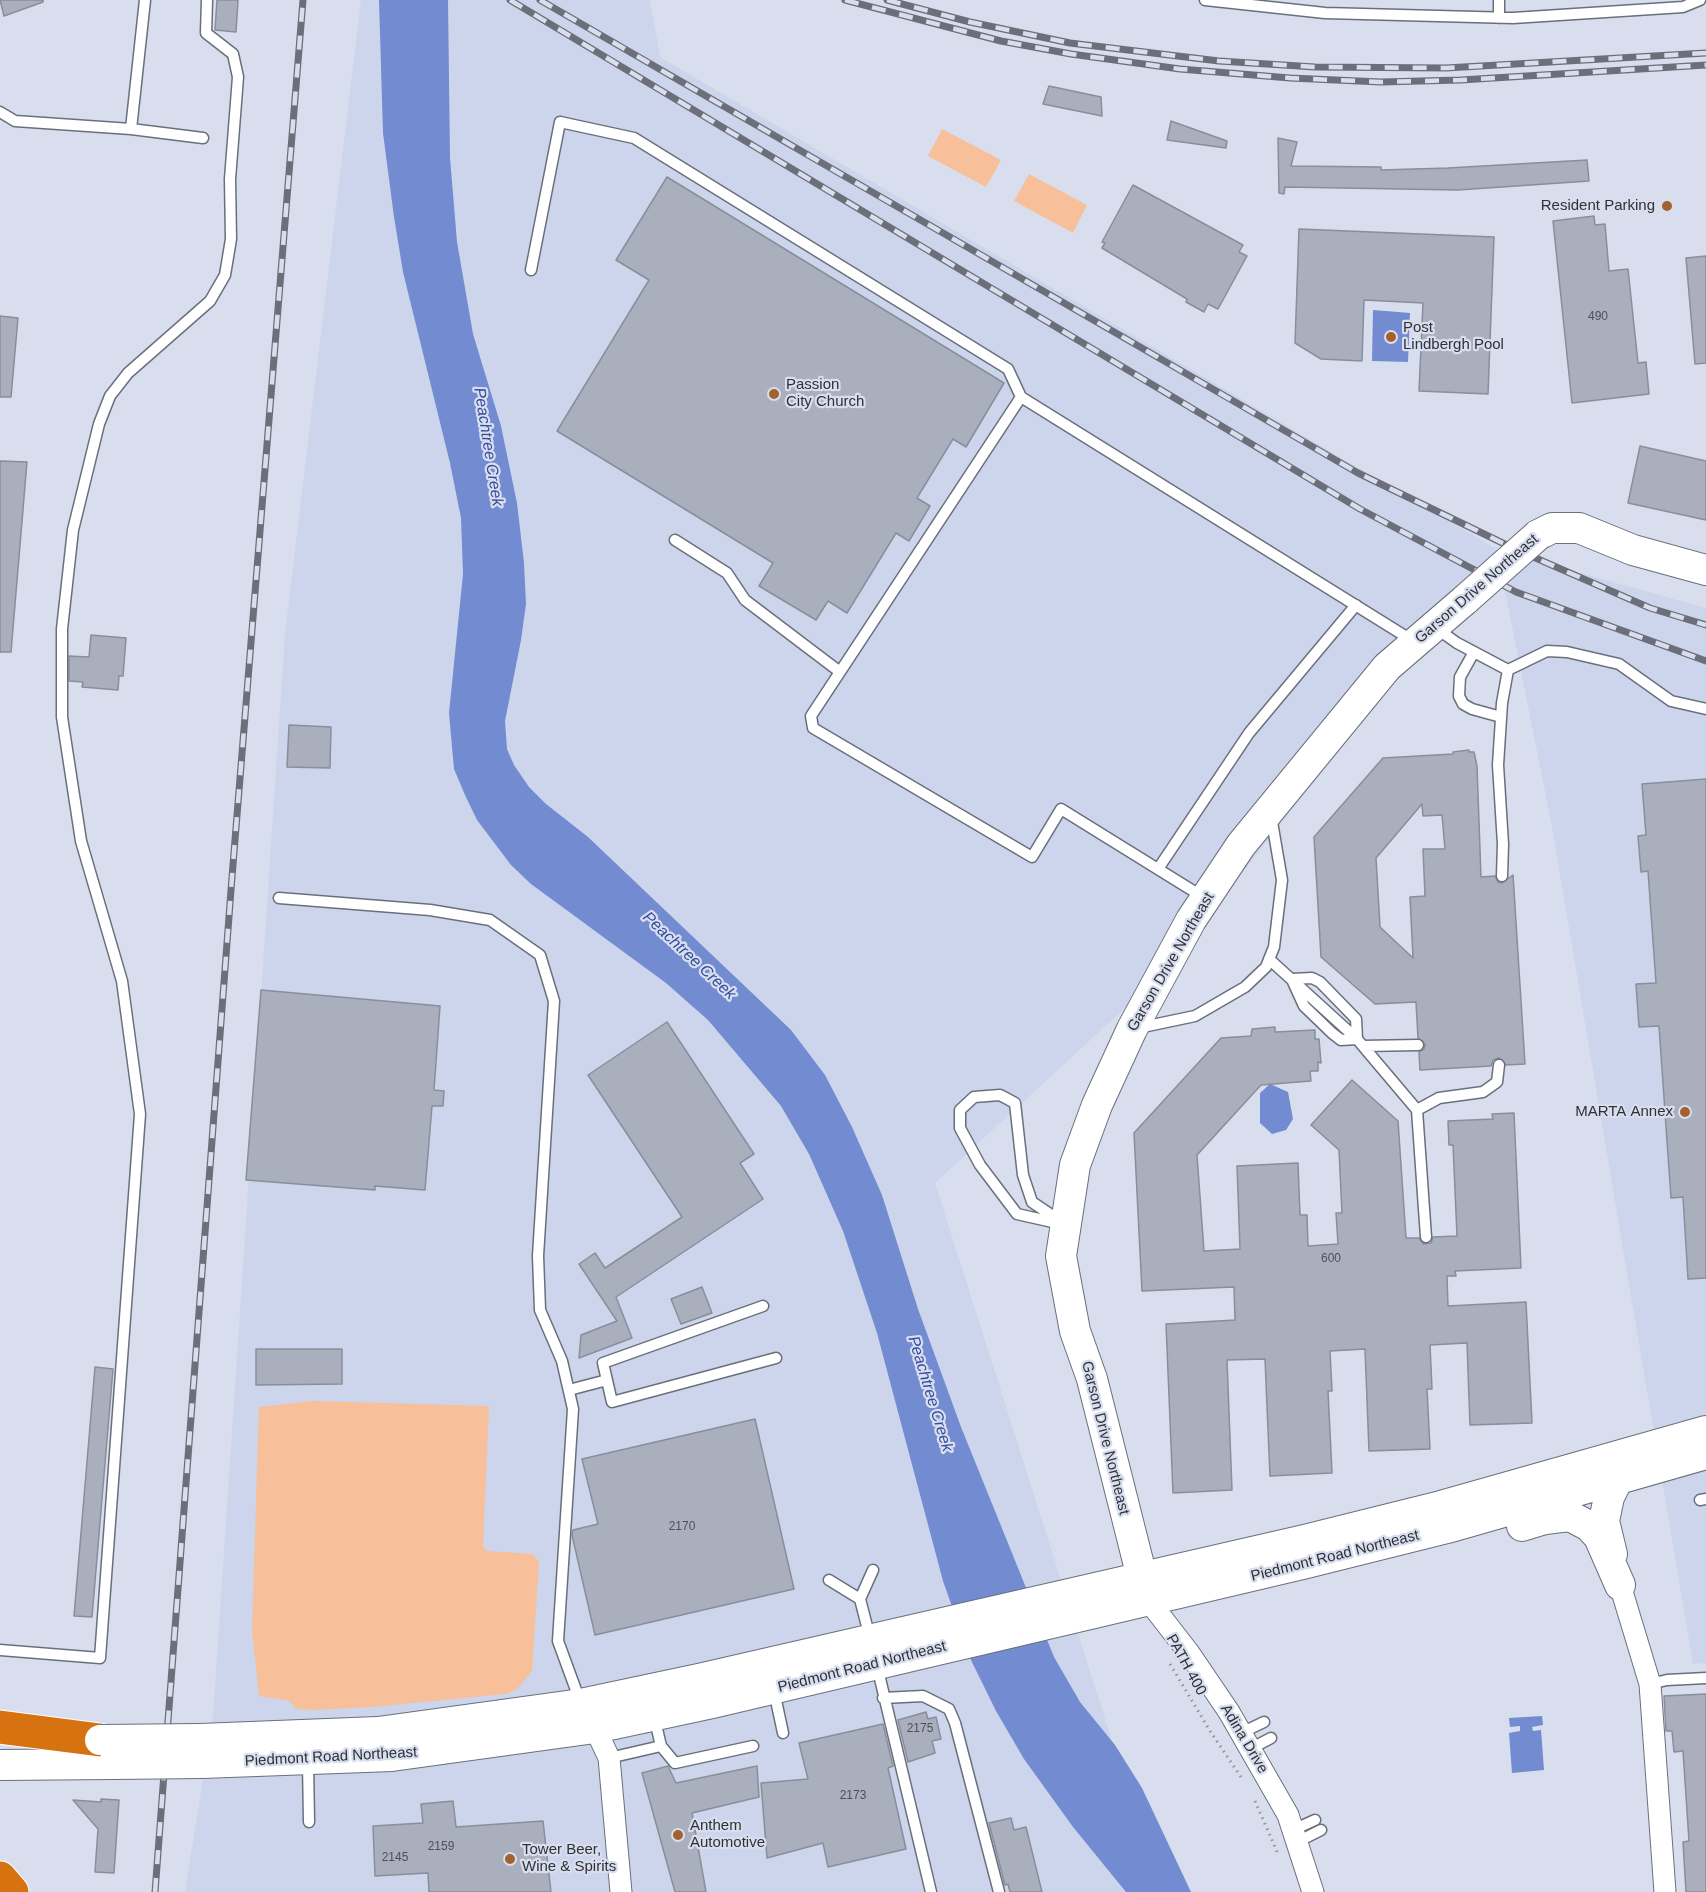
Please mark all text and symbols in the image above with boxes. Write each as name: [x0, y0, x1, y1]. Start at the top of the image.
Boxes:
place label: Resident Parking: [1541, 197, 1655, 215]
marker: Resident Parking: [1660, 199, 1674, 213]
house number: 490: [1588, 310, 1608, 324]
place label: Post Lindbergh Pool: [1403, 319, 1504, 354]
marker: Post Lindbergh Pool: [1384, 330, 1398, 344]
place label: Passion City Church: [786, 376, 864, 411]
water label: Peachtree Creek: [469, 386, 507, 508]
marker: Passion City Church: [767, 387, 781, 401]
street label: Garson Drive Northeast: [1412, 531, 1542, 647]
street label: Garson Drive Northeast: [1124, 889, 1218, 1035]
water label: Peachtree Creek: [639, 908, 739, 1004]
place label: MARTA Annex: [1575, 1103, 1673, 1121]
marker: MARTA Annex: [1678, 1105, 1692, 1119]
house number: 600: [1321, 1252, 1341, 1266]
water label: Peachtree Creek: [903, 1334, 957, 1454]
street label: Garson Drive Northeast: [1077, 1359, 1133, 1517]
house number: 2170: [669, 1520, 695, 1534]
street label: Piedmont Road Northeast: [1249, 1526, 1421, 1586]
street label: PATH 400: [1162, 1631, 1210, 1699]
street label: Piedmont Road Northeast: [776, 1637, 948, 1697]
street label: Adina Drive: [1216, 1701, 1272, 1777]
house number: 2175: [907, 1722, 933, 1736]
street label: Piedmont Road Northeast: [244, 1743, 418, 1771]
house number: 2173: [840, 1789, 866, 1803]
place label: Anthem Automotive: [690, 1817, 765, 1852]
marker: Anthem Automotive: [671, 1828, 685, 1842]
house number: 2159: [428, 1840, 454, 1854]
place label: Tower Beer, Wine & Spirits: [522, 1841, 616, 1876]
house number: 2145: [382, 1851, 408, 1865]
marker: Tower Beer, Wine & Spirits: [503, 1852, 517, 1866]

